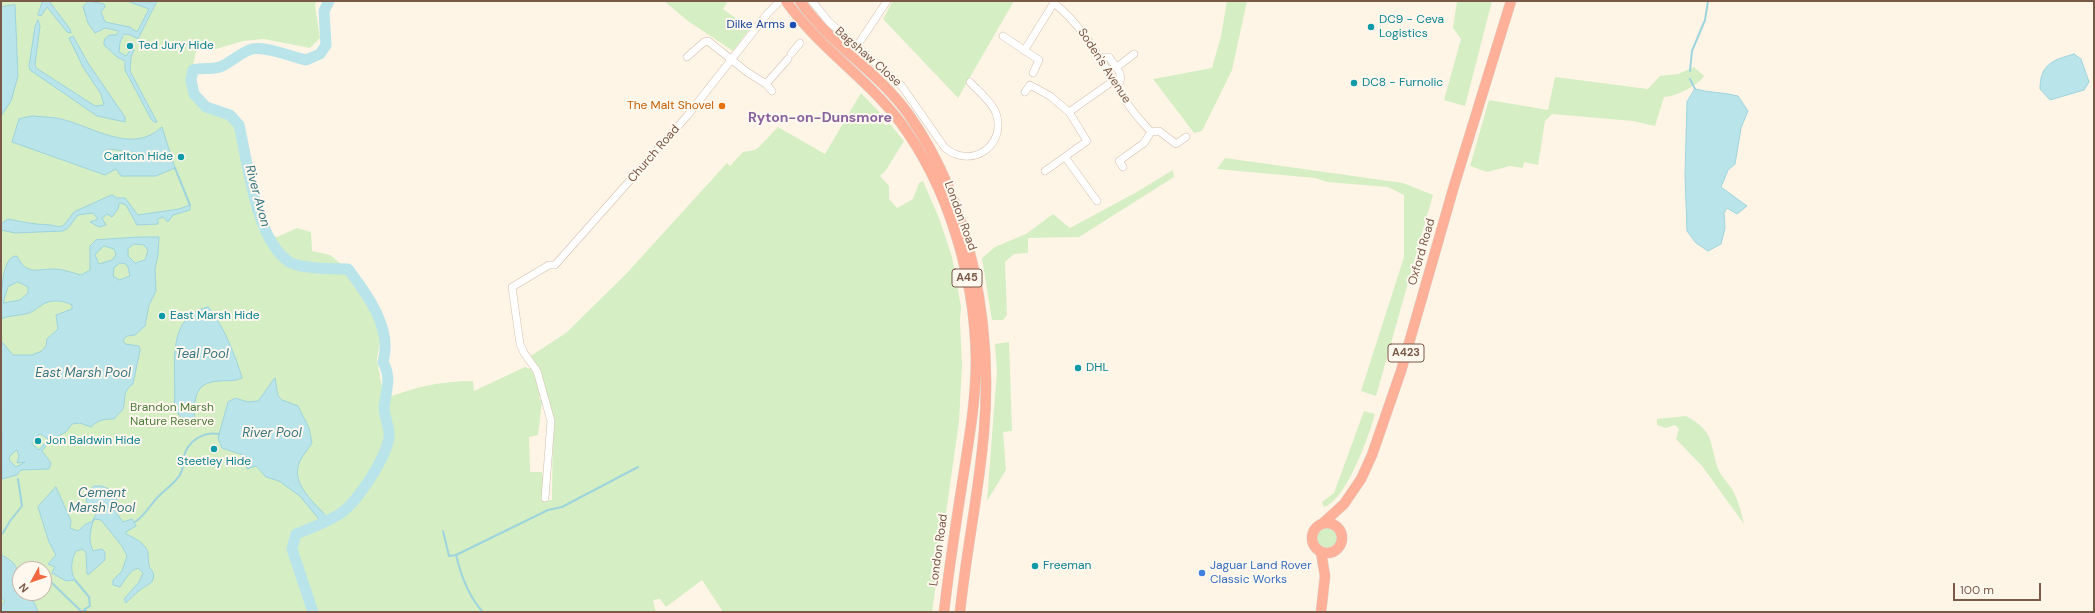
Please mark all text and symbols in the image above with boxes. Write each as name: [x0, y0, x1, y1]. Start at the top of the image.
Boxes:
place label: DC9 - Ceva Logistics: [1379, 13, 1444, 41]
place label: Dilke Arms: [726, 18, 785, 32]
marker: Dilke Arms: [788, 20, 798, 30]
marker: DC9 - Ceva Logistics: [1366, 22, 1376, 32]
street label: Bagshaw Close: [832, 24, 904, 90]
street label: Soden's Avenue: [1074, 26, 1134, 106]
place label: Ted Jury Hide: [138, 39, 214, 53]
marker: Ted Jury Hide: [125, 41, 135, 51]
place label: DC8 - Furnolic: [1362, 76, 1443, 90]
marker: DC8 - Furnolic: [1349, 78, 1359, 88]
place label: The Malt Shovel: [627, 99, 714, 113]
marker: The Malt Shovel: [717, 101, 727, 111]
district label: Ryton-on-Dunsmore: [748, 110, 892, 126]
street label: Church Road: [625, 122, 683, 186]
place label: Carlton Hide: [104, 150, 173, 164]
marker: Carlton Hide: [176, 152, 186, 162]
water label: River Avon: [241, 163, 273, 229]
street label: London Road: [941, 179, 979, 253]
street label: Oxford Road: [1406, 217, 1438, 287]
road number: A45: [952, 269, 982, 287]
place label: East Marsh Hide: [170, 309, 260, 323]
marker: East Marsh Hide: [157, 311, 167, 321]
road number: A423: [1388, 344, 1424, 362]
water label: Teal Pool: [175, 347, 229, 363]
place label: DHL: [1086, 361, 1109, 375]
marker: DHL: [1073, 363, 1083, 373]
water label: East Marsh Pool: [35, 366, 131, 382]
park label: Brandon Marsh Nature Reserve: [130, 401, 214, 429]
water label: River Pool: [242, 426, 302, 442]
place label: Jon Baldwin Hide: [46, 434, 141, 448]
marker: Jon Baldwin Hide: [33, 436, 43, 446]
marker: Steetley Hide: [209, 444, 219, 454]
place label: Steetley Hide: [177, 455, 251, 469]
water label: Cement Marsh Pool: [69, 486, 135, 517]
street label: London Road: [927, 513, 951, 587]
place label: Freeman: [1043, 559, 1091, 573]
place label: Jaguar Land Rover Classic Works: [1210, 559, 1312, 587]
north arrow: [12, 561, 52, 601]
marker: Freeman: [1030, 561, 1040, 571]
marker: Jaguar Land Rover Classic Works: [1197, 568, 1207, 578]
scale bar: [1955, 575, 2043, 601]
text: N: [16, 580, 32, 596]
text: 100 m: [1960, 582, 1994, 598]

